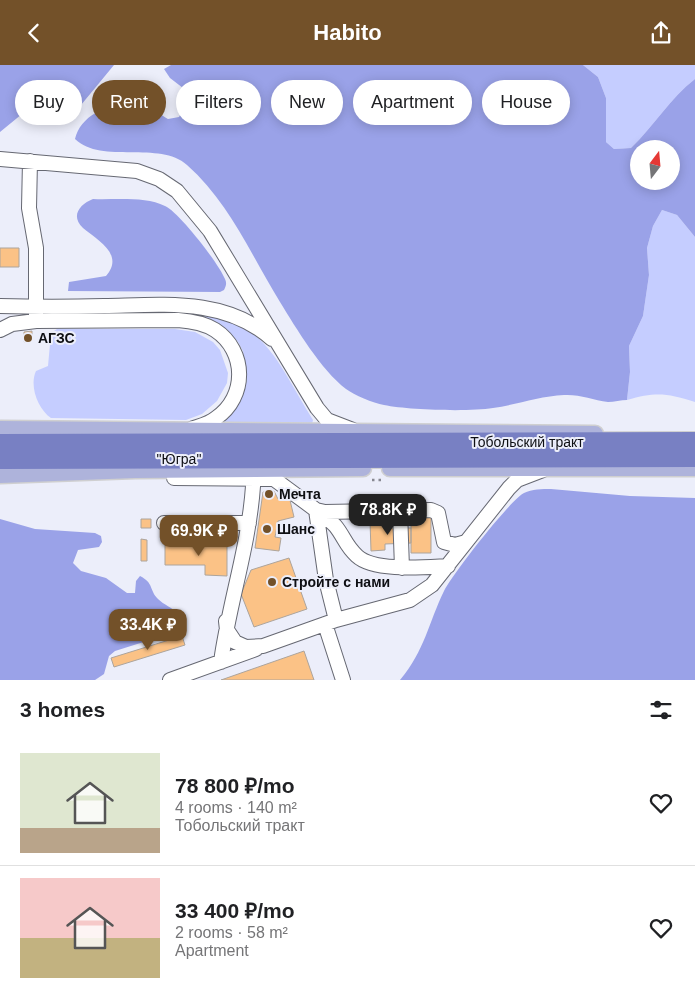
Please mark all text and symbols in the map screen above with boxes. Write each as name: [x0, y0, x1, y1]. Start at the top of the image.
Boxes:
icon: back: [20, 19, 48, 47]
icon: share: [647, 19, 675, 47]
text: Habito: [313, 20, 382, 45]
chip: Buy: [15, 80, 82, 125]
chip: Rent: [92, 80, 166, 125]
chip: Filters: [176, 80, 261, 125]
chip: New: [271, 80, 343, 125]
chip: Apartment: [353, 80, 472, 125]
chip: House: [482, 80, 570, 125]
north arrow: [630, 140, 680, 190]
map controls: [630, 140, 680, 190]
place label: АГЗС: [38, 330, 75, 346]
marker: АГЗС: [22, 332, 34, 344]
street label: Тобольский тракт: [470, 434, 584, 450]
street label: "Югра": [157, 451, 201, 467]
place label: Мечта: [279, 486, 321, 502]
marker: Мечта: [263, 488, 275, 500]
pin: 78.8K ₽: [342, 493, 434, 536]
text: 78.8K ₽: [360, 501, 416, 518]
pin: 69.9K ₽: [153, 515, 245, 557]
place label: Шанс: [277, 521, 315, 537]
text: 69.9K ₽: [171, 522, 227, 539]
marker: Шанс: [261, 523, 273, 535]
place label: Стройте с нами: [282, 574, 390, 590]
marker: Стройте с нами: [266, 576, 278, 588]
pin: 33.4K ₽: [102, 609, 194, 651]
text: 33.4K ₽: [120, 616, 176, 633]
icon: filters: [647, 696, 675, 724]
text: 3 homes: [20, 698, 105, 721]
icon: home: [60, 773, 120, 833]
text: 78 800 ₽/mo: [175, 774, 295, 797]
icon: heart: [647, 789, 675, 817]
text: 4 rooms · 140 m²: [175, 799, 297, 816]
text: Тобольский тракт: [175, 817, 305, 834]
icon: home: [60, 898, 120, 958]
text: 33 400 ₽/mo: [175, 899, 295, 922]
icon: heart: [647, 914, 675, 942]
text: 2 rooms · 58 m²: [175, 924, 288, 941]
text: Apartment: [175, 942, 249, 959]

